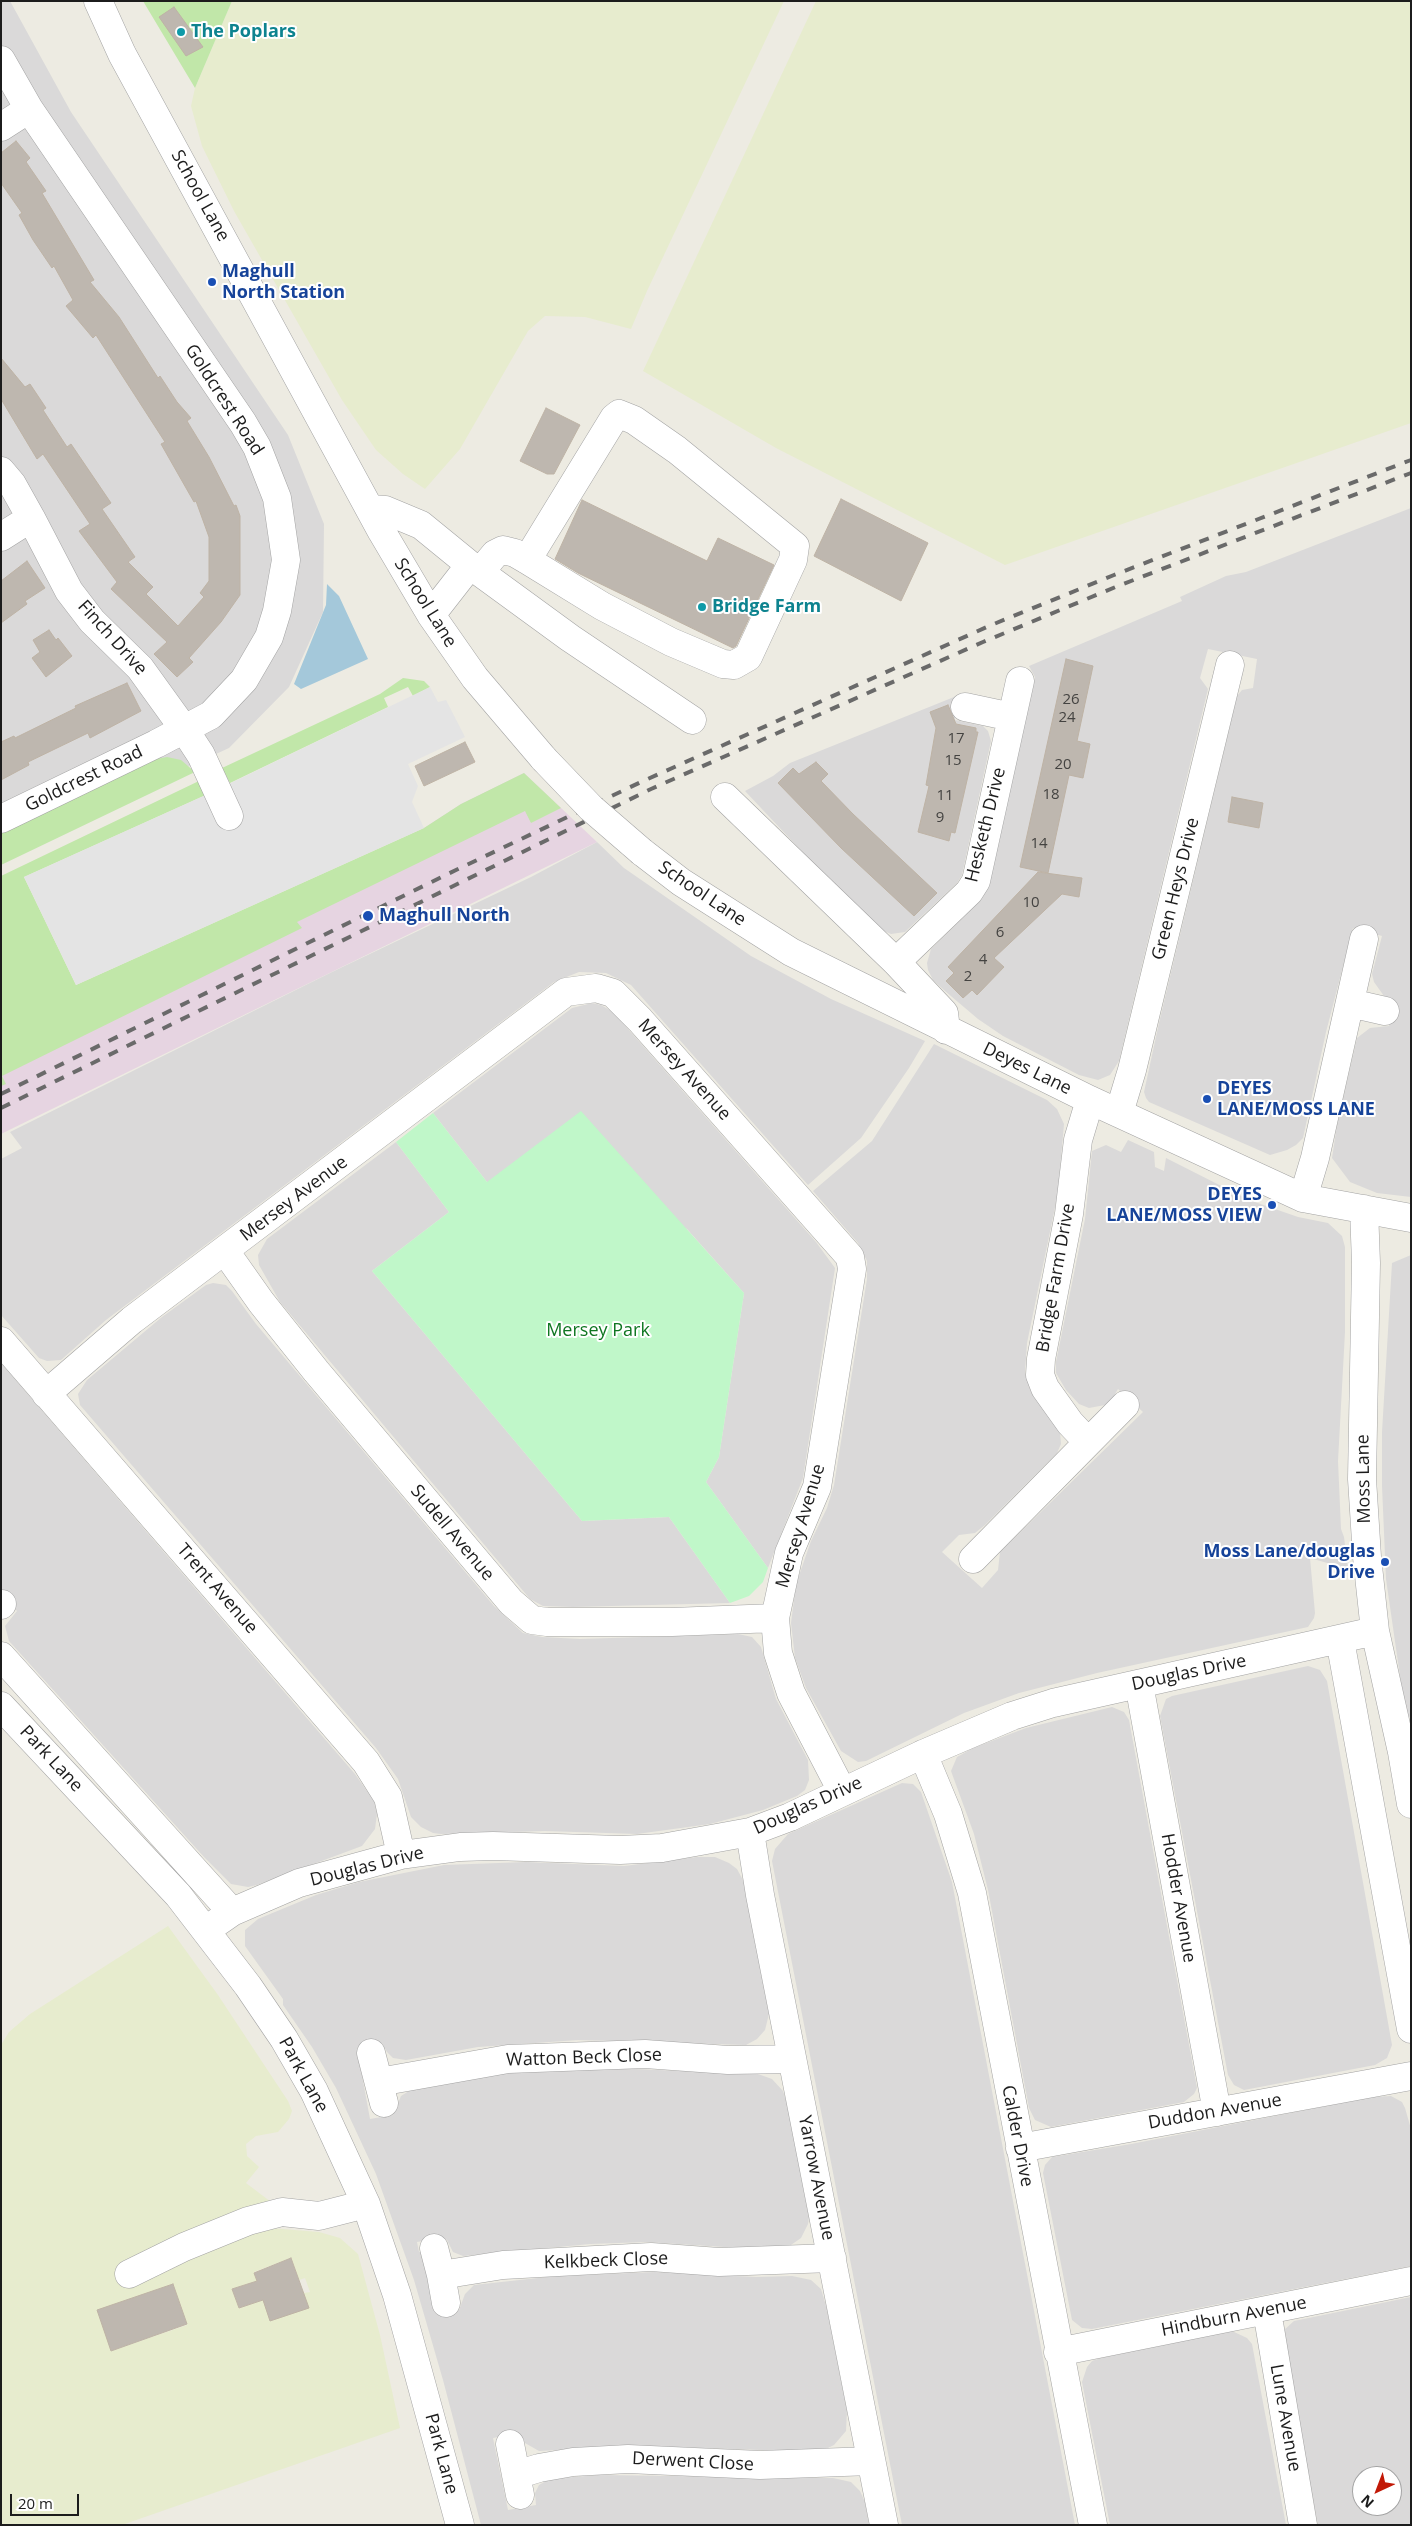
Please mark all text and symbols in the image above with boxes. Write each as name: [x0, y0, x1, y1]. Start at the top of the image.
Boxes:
place label: The Poplars: [191, 21, 296, 43]
marker: The Poplars: [175, 26, 187, 38]
street label: School Lane: [166, 147, 234, 245]
place label: Maghull North Station: [222, 261, 345, 304]
marker: Maghull North Station: [206, 276, 218, 288]
street label: Goldcrest Road: [180, 340, 268, 460]
street label: School Lane: [389, 554, 461, 652]
street label: Finch Drive: [73, 596, 151, 680]
place label: Bridge Farm: [712, 596, 821, 618]
marker: Bridge Farm: [696, 601, 708, 613]
house number: 26: [1062, 691, 1080, 709]
house number: 24: [1058, 709, 1076, 727]
house number: 17: [947, 730, 965, 748]
street label: Goldcrest Road: [22, 741, 146, 817]
house number: 15: [944, 752, 962, 770]
house number: 20: [1054, 756, 1072, 774]
street label: Hesketh Drive: [961, 765, 1011, 885]
house number: 18: [1042, 786, 1060, 804]
house number: 11: [936, 787, 954, 805]
house number: 9: [936, 809, 944, 827]
street label: Green Heys Drive: [1148, 816, 1204, 962]
house number: 14: [1030, 835, 1048, 853]
street label: School Lane: [654, 857, 750, 931]
house number: 10: [1022, 894, 1040, 912]
place label: Maghull North: [379, 905, 510, 927]
marker: Maghull North: [361, 909, 375, 923]
house number: 6: [996, 924, 1004, 942]
house number: 4: [979, 951, 987, 969]
house number: 2: [964, 968, 972, 986]
street label: Mersey Avenue: [633, 1015, 735, 1125]
street label: Deyes Lane: [979, 1038, 1075, 1100]
place label: DEYES LANE/MOSS LANE: [1217, 1078, 1375, 1120]
marker: DEYES LANE/MOSS LANE: [1201, 1093, 1213, 1105]
street label: Mersey Avenue: [236, 1152, 352, 1246]
place label: DEYES LANE/MOSS VIEW: [1106, 1184, 1262, 1226]
marker: DEYES LANE/MOSS VIEW: [1266, 1199, 1278, 1211]
street label: Bridge Farm Drive: [1032, 1202, 1080, 1354]
park label: Mersey Park: [546, 1320, 650, 1342]
street label: Moss Lane: [1352, 1434, 1376, 1524]
street label: Mersey Avenue: [772, 1461, 830, 1591]
street label: Sudell Avenue: [406, 1481, 498, 1585]
street label: Trent Avenue: [172, 1540, 262, 1638]
place label: Moss Lane/douglas Drive: [1204, 1541, 1375, 1584]
marker: Moss Lane/douglas Drive: [1379, 1556, 1391, 1568]
street label: Douglas Drive: [1130, 1650, 1248, 1696]
street label: Park Lane: [15, 1721, 87, 1797]
street label: Douglas Drive: [750, 1772, 866, 1840]
street label: Hodder Avenue: [1156, 1832, 1200, 1964]
street label: Douglas Drive: [308, 1842, 426, 1892]
street label: Park Lane: [273, 2034, 333, 2116]
street label: Watton Beck Close: [506, 2044, 662, 2072]
street label: Calder Drive: [997, 2083, 1037, 2189]
street label: Duddon Avenue: [1146, 2090, 1284, 2134]
street label: Yarrow Avenue: [793, 2114, 839, 2242]
street label: Kelkbeck Close: [543, 2248, 669, 2274]
street label: Hindburn Avenue: [1159, 2292, 1309, 2342]
street label: Lune Avenue: [1265, 2362, 1305, 2474]
street label: Park Lane: [420, 2411, 462, 2497]
street label: Derwent Close: [631, 2448, 755, 2476]
north arrow: [1352, 2466, 1402, 2516]
scale bar: [12, 2484, 81, 2516]
text: N: [1356, 2491, 1378, 2512]
text: 20 m: [18, 2493, 53, 2513]

